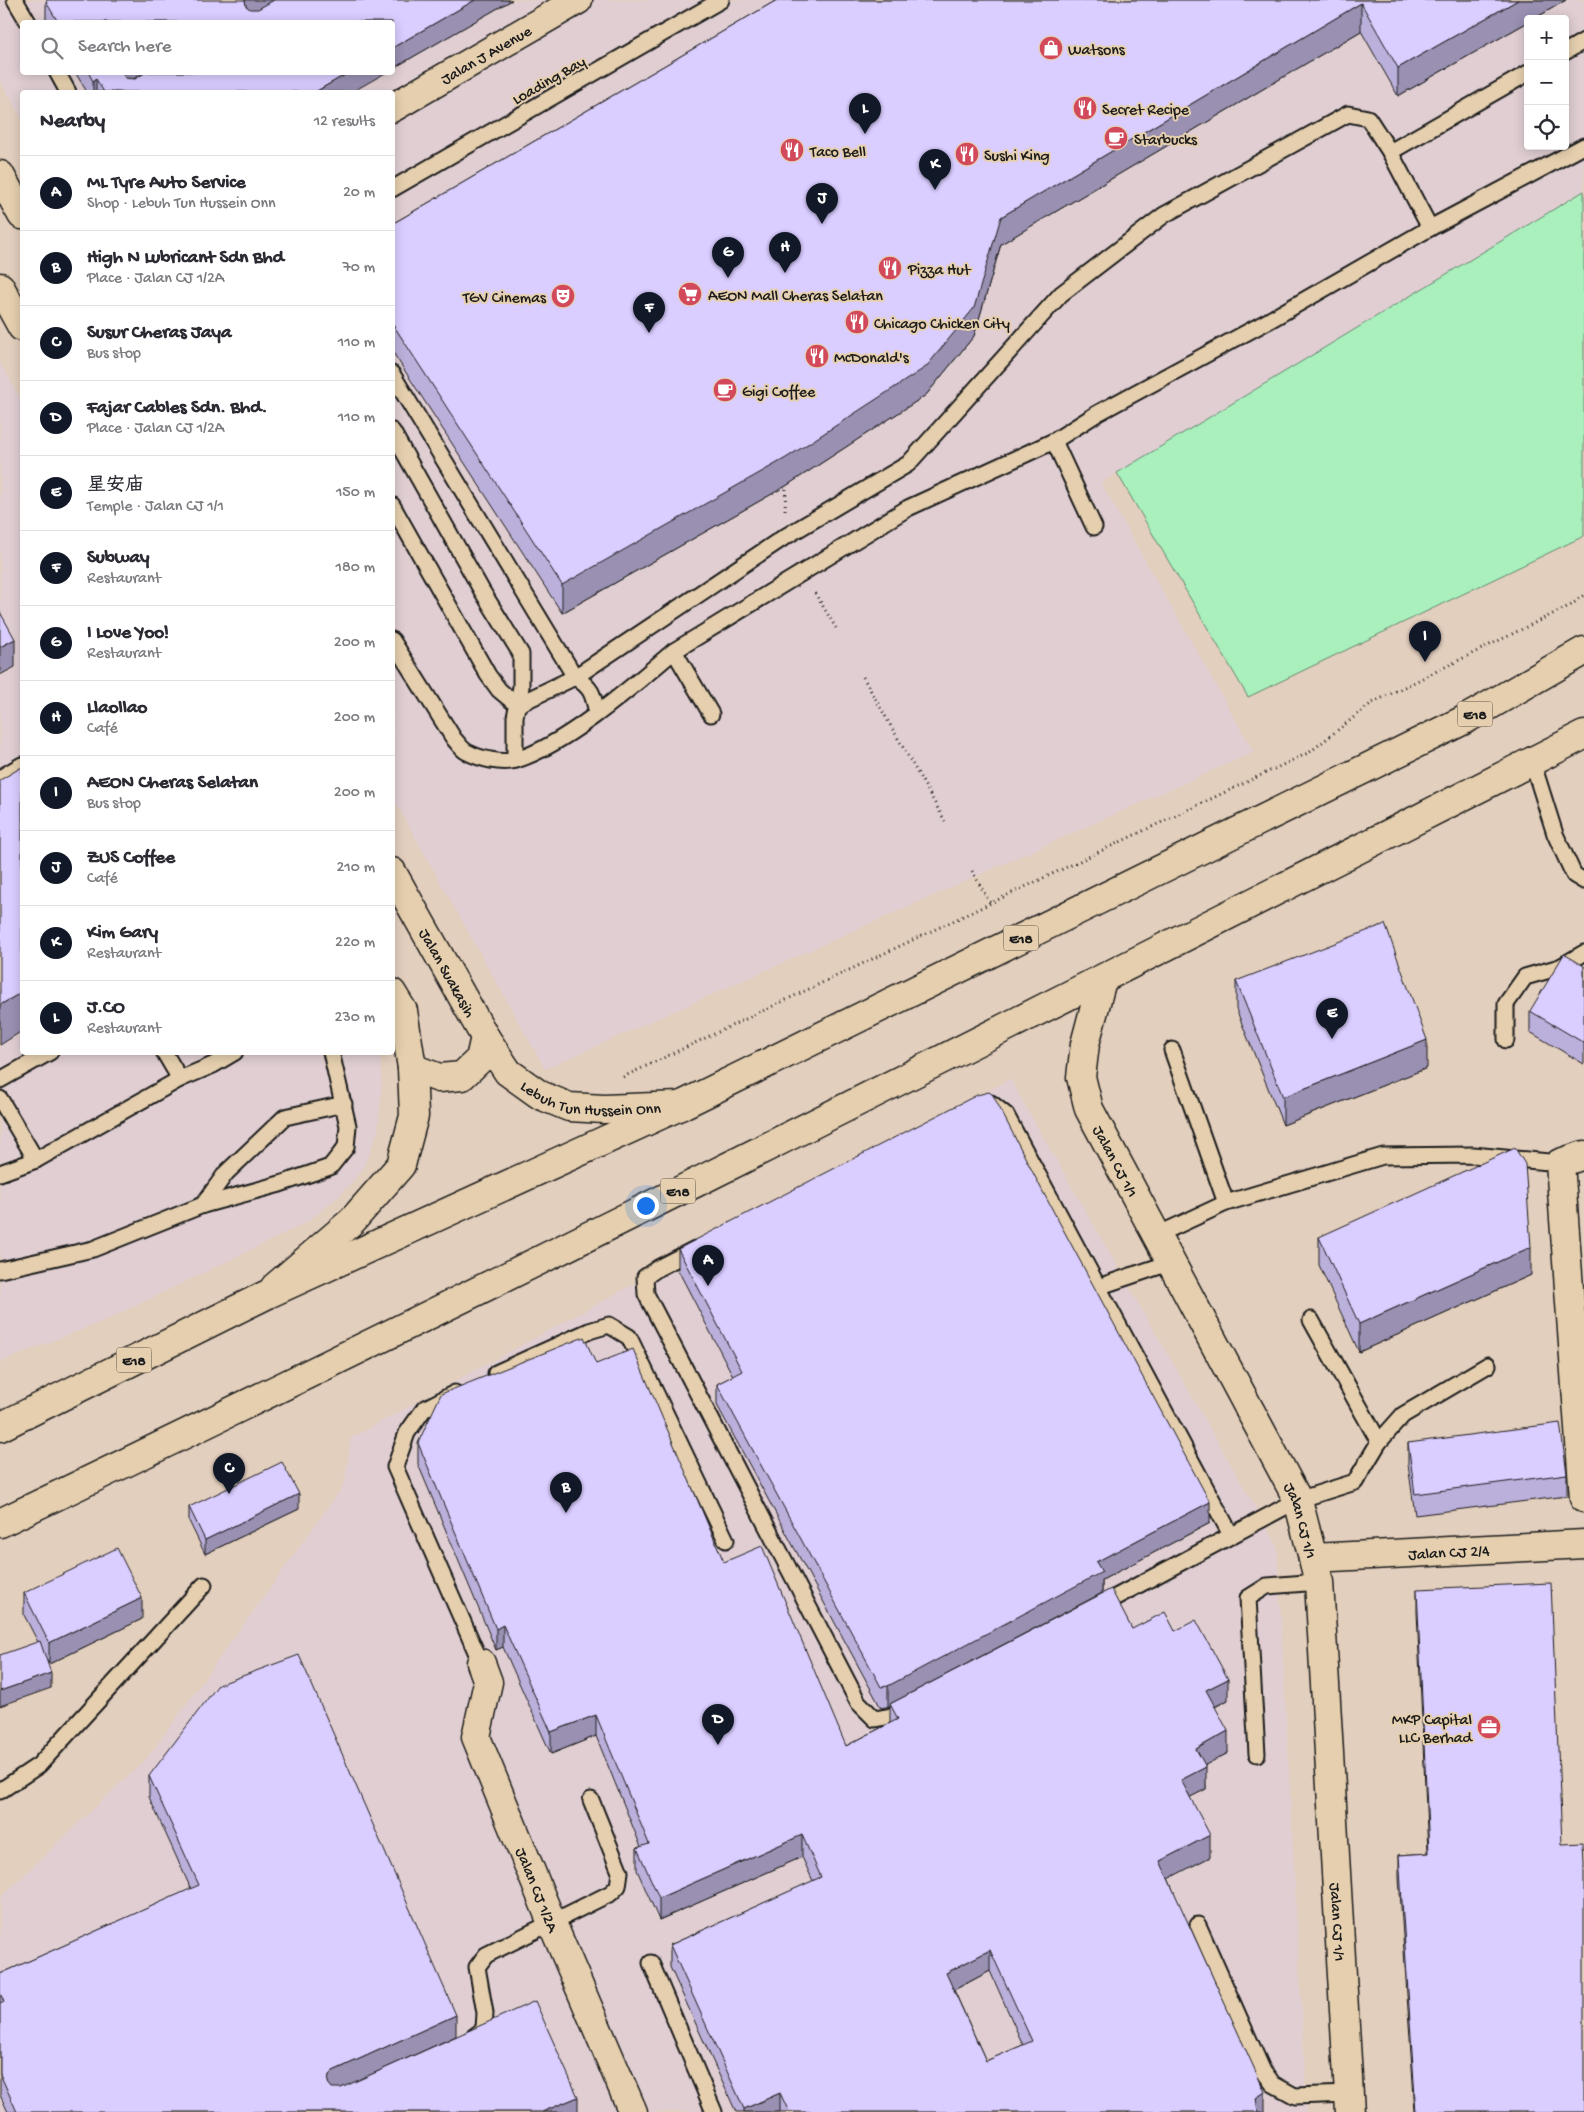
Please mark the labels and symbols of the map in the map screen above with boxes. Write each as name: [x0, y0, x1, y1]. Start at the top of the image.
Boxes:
street label: Jalan J Avenue: [438, 23, 537, 91]
shop icon: Watsons: [1038, 35, 1064, 61]
place label: Watsons: [1068, 42, 1126, 61]
street label: Loading Bay: [510, 53, 590, 111]
pin: L: [849, 93, 881, 134]
restaurant icon: Secret Recipe: [1072, 95, 1098, 121]
place label: Secret Recipe: [1102, 102, 1190, 121]
cafe icon: Starbucks: [1103, 125, 1129, 151]
place label: Starbucks: [1134, 132, 1198, 151]
restaurant icon: Taco Bell: [779, 137, 805, 163]
restaurant icon: Sushi King: [954, 141, 980, 167]
place label: Taco Bell: [809, 144, 866, 163]
place label: Sushi King: [984, 148, 1050, 167]
pin: K: [919, 149, 951, 190]
pin: J: [806, 183, 838, 224]
pin: H: [769, 232, 801, 273]
pin: G: [712, 237, 744, 278]
restaurant icon: Pizza Hut: [877, 255, 903, 281]
place label: Pizza Hut: [907, 262, 972, 281]
supermarket icon: AEON Mall Cheras Selatan: [677, 281, 703, 307]
theatre icon: TGV Cinemas: [550, 283, 576, 309]
place label: AEON Mall Cheras Selatan: [708, 288, 883, 307]
place label: TGV Cinemas: [462, 290, 547, 309]
pin: F: [633, 292, 665, 333]
restaurant icon: Chicago Chicken City: [844, 309, 870, 335]
place label: Chicago Chicken City: [874, 316, 1010, 335]
restaurant icon: McDonald's: [804, 343, 830, 369]
place label: McDonald's: [834, 350, 910, 369]
cafe icon: Gigi Coffee: [712, 377, 738, 403]
place label: Gigi Coffee: [742, 384, 816, 403]
pin: I: [1409, 621, 1441, 662]
road number: E18: [1458, 702, 1492, 726]
street label: Jalan Suakasih: [413, 926, 478, 1022]
road number: E18: [1004, 926, 1038, 950]
pin: E: [1316, 998, 1348, 1039]
street label: Lebuh Tun Hussein Onn: [516, 1078, 662, 1122]
street label: Jalan CJ 1/1: [1087, 1123, 1141, 1202]
road number: E18: [660, 1178, 696, 1204]
your location: [633, 1193, 659, 1219]
pin: A: [692, 1245, 724, 1286]
road number: E18: [116, 1348, 152, 1372]
pin: C: [213, 1453, 245, 1494]
pin: B: [550, 1472, 582, 1513]
street label: Jalan CJ 1/1: [1277, 1480, 1319, 1561]
street label: Jalan CJ 2/4: [1408, 1543, 1491, 1566]
pin: D: [702, 1704, 734, 1745]
place label: MKP Capital LLC Berhad: [1392, 1712, 1474, 1749]
office icon: MKP Capital LLC Berhad: [1476, 1714, 1502, 1740]
street label: Jalan CJ 1/2A: [509, 1845, 561, 1937]
street label: Jalan CJ 1/1: [1324, 1882, 1347, 1962]

